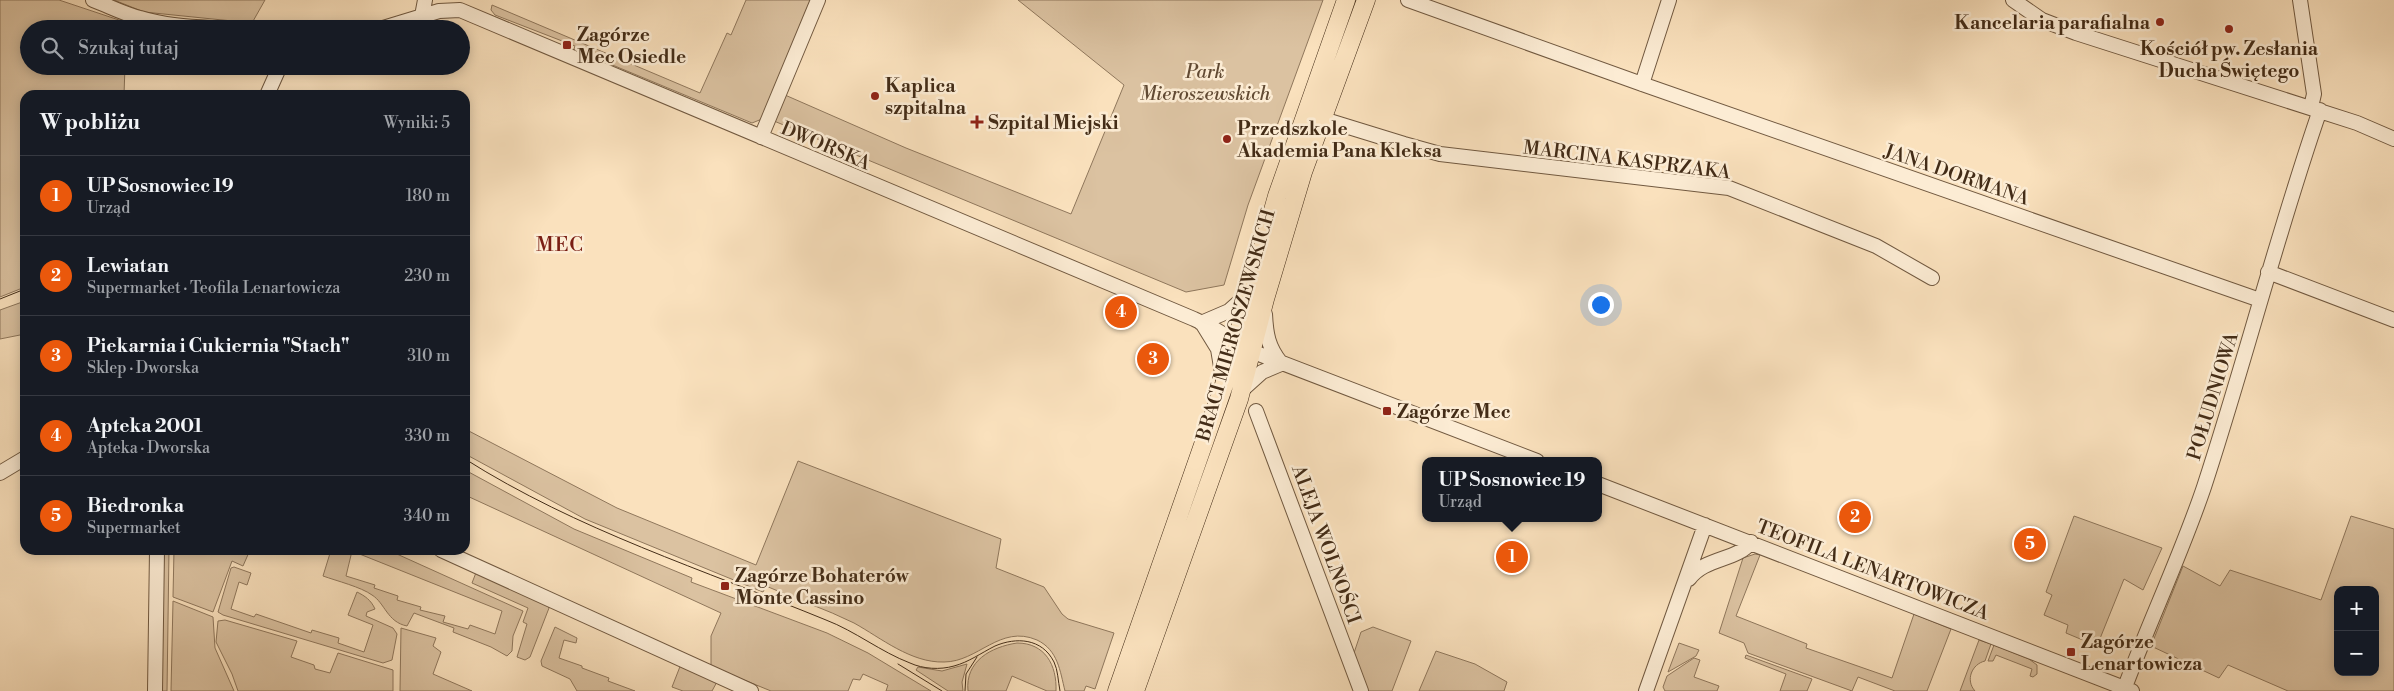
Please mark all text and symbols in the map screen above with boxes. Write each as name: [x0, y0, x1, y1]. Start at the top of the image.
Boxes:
place label: Kancelaria parafialna: [1954, 11, 2151, 35]
marker: Kancelaria parafialna: [2154, 16, 2166, 28]
search box: [20, 20, 470, 75]
place label: Zagórze Mec Osiedle: [577, 23, 686, 69]
marker: Kościół pw. Zesłania Ducha Świętego: [2223, 23, 2235, 35]
icon: search: [38, 34, 66, 62]
text: Szukaj tutaj: [78, 36, 179, 60]
place label: Kościół pw. Zesłania Ducha Świętego: [2140, 37, 2319, 83]
marker: Zagórze Mec Osiedle: [561, 39, 573, 51]
park label: Park Mieroszewskich: [1140, 60, 1271, 106]
place label: Kaplica szpitalna: [885, 74, 967, 120]
marker: Kaplica szpitalna: [869, 90, 881, 102]
text: W pobliżu: [40, 110, 140, 136]
place label: Szpital Miejski: [988, 111, 1119, 135]
text: Wyniki: 5: [384, 113, 450, 133]
marker: Szpital Miejski: [970, 115, 984, 129]
street label: DWORSKA: [777, 116, 875, 176]
place label: Przedszkole Akademia Pana Kleksa: [1236, 117, 1443, 163]
marker: Przedszkole Akademia Pana Kleksa: [1221, 133, 1233, 145]
street label: MARCINA KASPRZAKA: [1522, 135, 1733, 185]
street label: JANA DORMANA: [1880, 139, 2033, 211]
text: UP Sosnowiec 19: [87, 174, 234, 198]
text: 1: [52, 186, 60, 206]
text: 180 m: [406, 186, 450, 206]
text: Urząd: [87, 198, 130, 218]
street label: BRACI MIEROSZEWSKICH: [1191, 206, 1281, 445]
district label: MEC: [536, 233, 584, 258]
text: Lewiatan: [87, 254, 169, 278]
text: 2: [51, 266, 61, 286]
text: 230 m: [404, 266, 450, 286]
text: Supermarket · Teofila Lenartowicza: [87, 278, 340, 298]
your location: [1588, 292, 1614, 318]
pin: 4: [1105, 293, 1137, 331]
street label: POŁUDNIOWA: [2182, 328, 2244, 463]
text: Piekarnia i Cukiernia "Stach": [87, 334, 349, 358]
pin: 3: [1137, 340, 1169, 378]
text: 3: [51, 346, 61, 366]
text: 310 m: [407, 346, 450, 366]
text: Sklep · Dworska: [87, 358, 199, 378]
place label: Zagórze Mec: [1397, 400, 1511, 424]
marker: Zagórze Mec: [1381, 405, 1393, 417]
text: Apteka 2001: [87, 414, 203, 438]
text: 4: [51, 426, 61, 446]
text: 330 m: [404, 426, 450, 446]
text: Apteka · Dworska: [87, 438, 210, 458]
popup: [1422, 457, 1602, 522]
street label: ALEJA WOLNOŚCI: [1286, 460, 1367, 627]
text: UP Sosnowiec 19: [1439, 468, 1585, 492]
text: Urząd: [1439, 492, 1482, 512]
text: Biedronka: [87, 494, 184, 518]
pin: 2: [1839, 498, 1871, 536]
text: 5: [51, 506, 61, 526]
text: 340 m: [403, 506, 450, 526]
street label: TEOFILA LENARTOWICZA: [1753, 514, 1993, 626]
text: Supermarket: [87, 518, 181, 538]
pin: 5: [2014, 525, 2046, 563]
pin: 1: [1496, 538, 1528, 576]
place label: Zagórze Bohaterów Monte Cassino: [735, 564, 910, 610]
marker: Zagórze Bohaterów Monte Cassino: [719, 580, 731, 592]
map controls: [2334, 586, 2379, 676]
button: +: [2334, 586, 2379, 631]
place label: Zagórze Lenartowicza: [2081, 630, 2203, 676]
button: −: [2334, 631, 2379, 676]
marker: Zagórze Lenartowicza: [2065, 646, 2077, 658]

